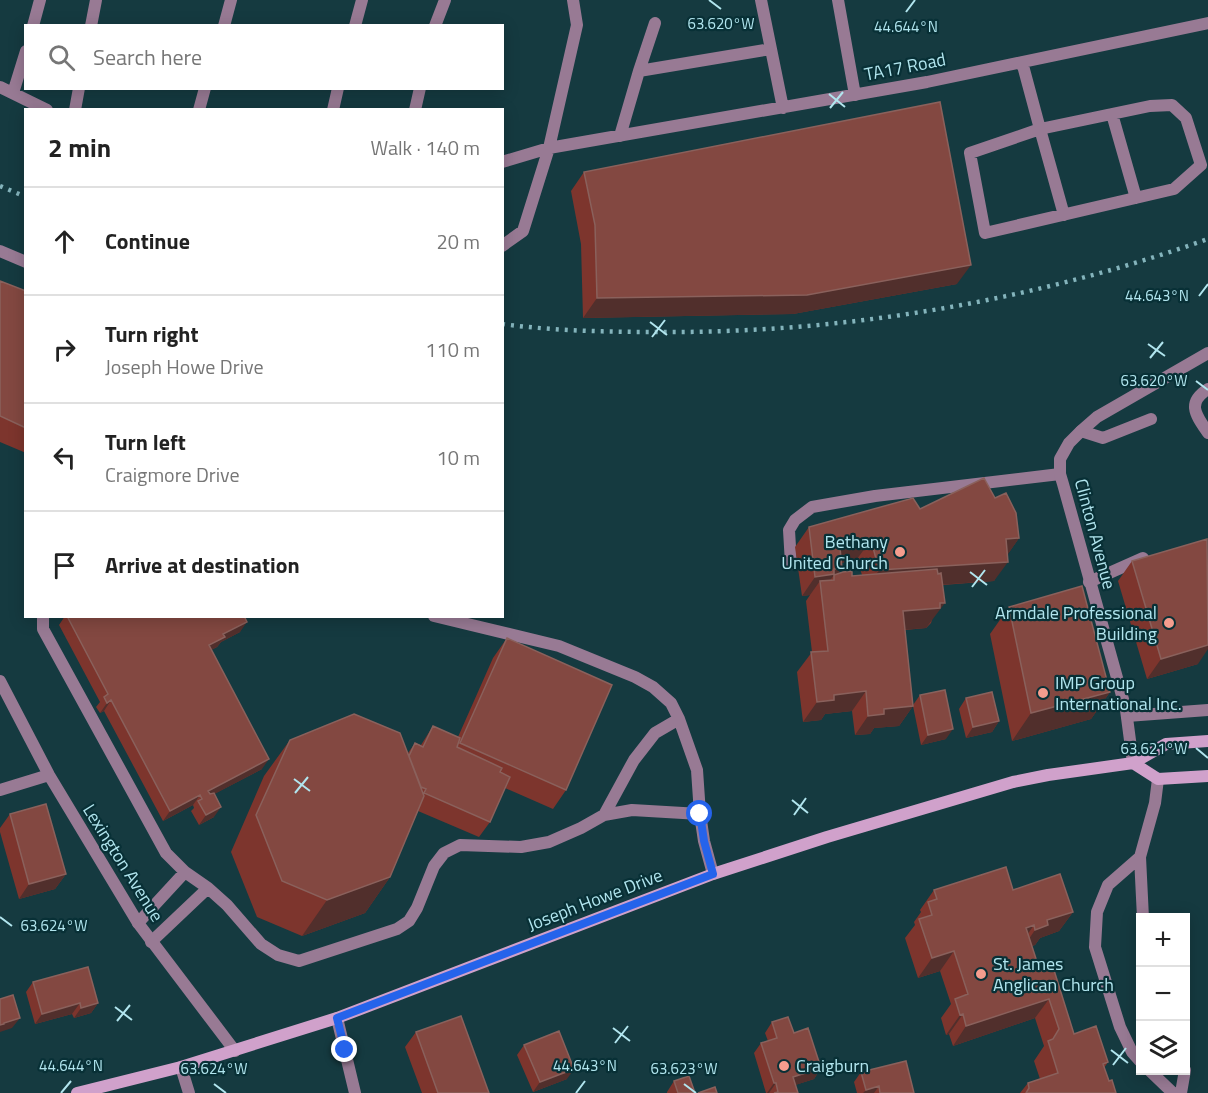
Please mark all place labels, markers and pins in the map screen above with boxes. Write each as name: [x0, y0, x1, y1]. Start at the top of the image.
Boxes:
place label: Bethany United Church: [781, 528, 888, 576]
marker: Bethany United Church: [893, 545, 907, 559]
place label: Armdale Professional Building: [995, 599, 1157, 647]
marker: Armdale Professional Building: [1162, 616, 1176, 630]
place label: IMP Group International Inc.: [1055, 669, 1182, 717]
marker: IMP Group International Inc.: [1036, 686, 1050, 700]
place label: St. James Anglican Church: [993, 950, 1114, 998]
marker: St. James Anglican Church: [974, 967, 988, 981]
place label: Craigburn: [796, 1052, 869, 1079]
marker: Craigburn: [777, 1059, 791, 1073]

